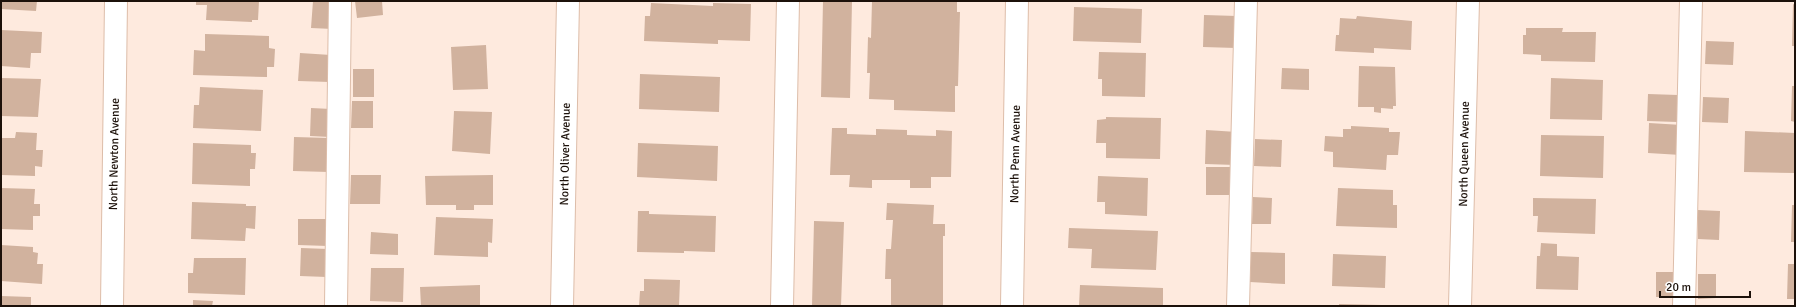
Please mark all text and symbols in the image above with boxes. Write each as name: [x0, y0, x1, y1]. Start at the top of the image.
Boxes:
street label: North Newton Avenue: [106, 98, 123, 210]
street label: North Queen Avenue: [1456, 101, 1473, 207]
street label: North Oliver Avenue: [557, 102, 574, 206]
street label: North Penn Avenue: [1007, 105, 1024, 203]
scale bar: [1660, 273, 1750, 299]
text: 20 m: [1666, 280, 1691, 295]

